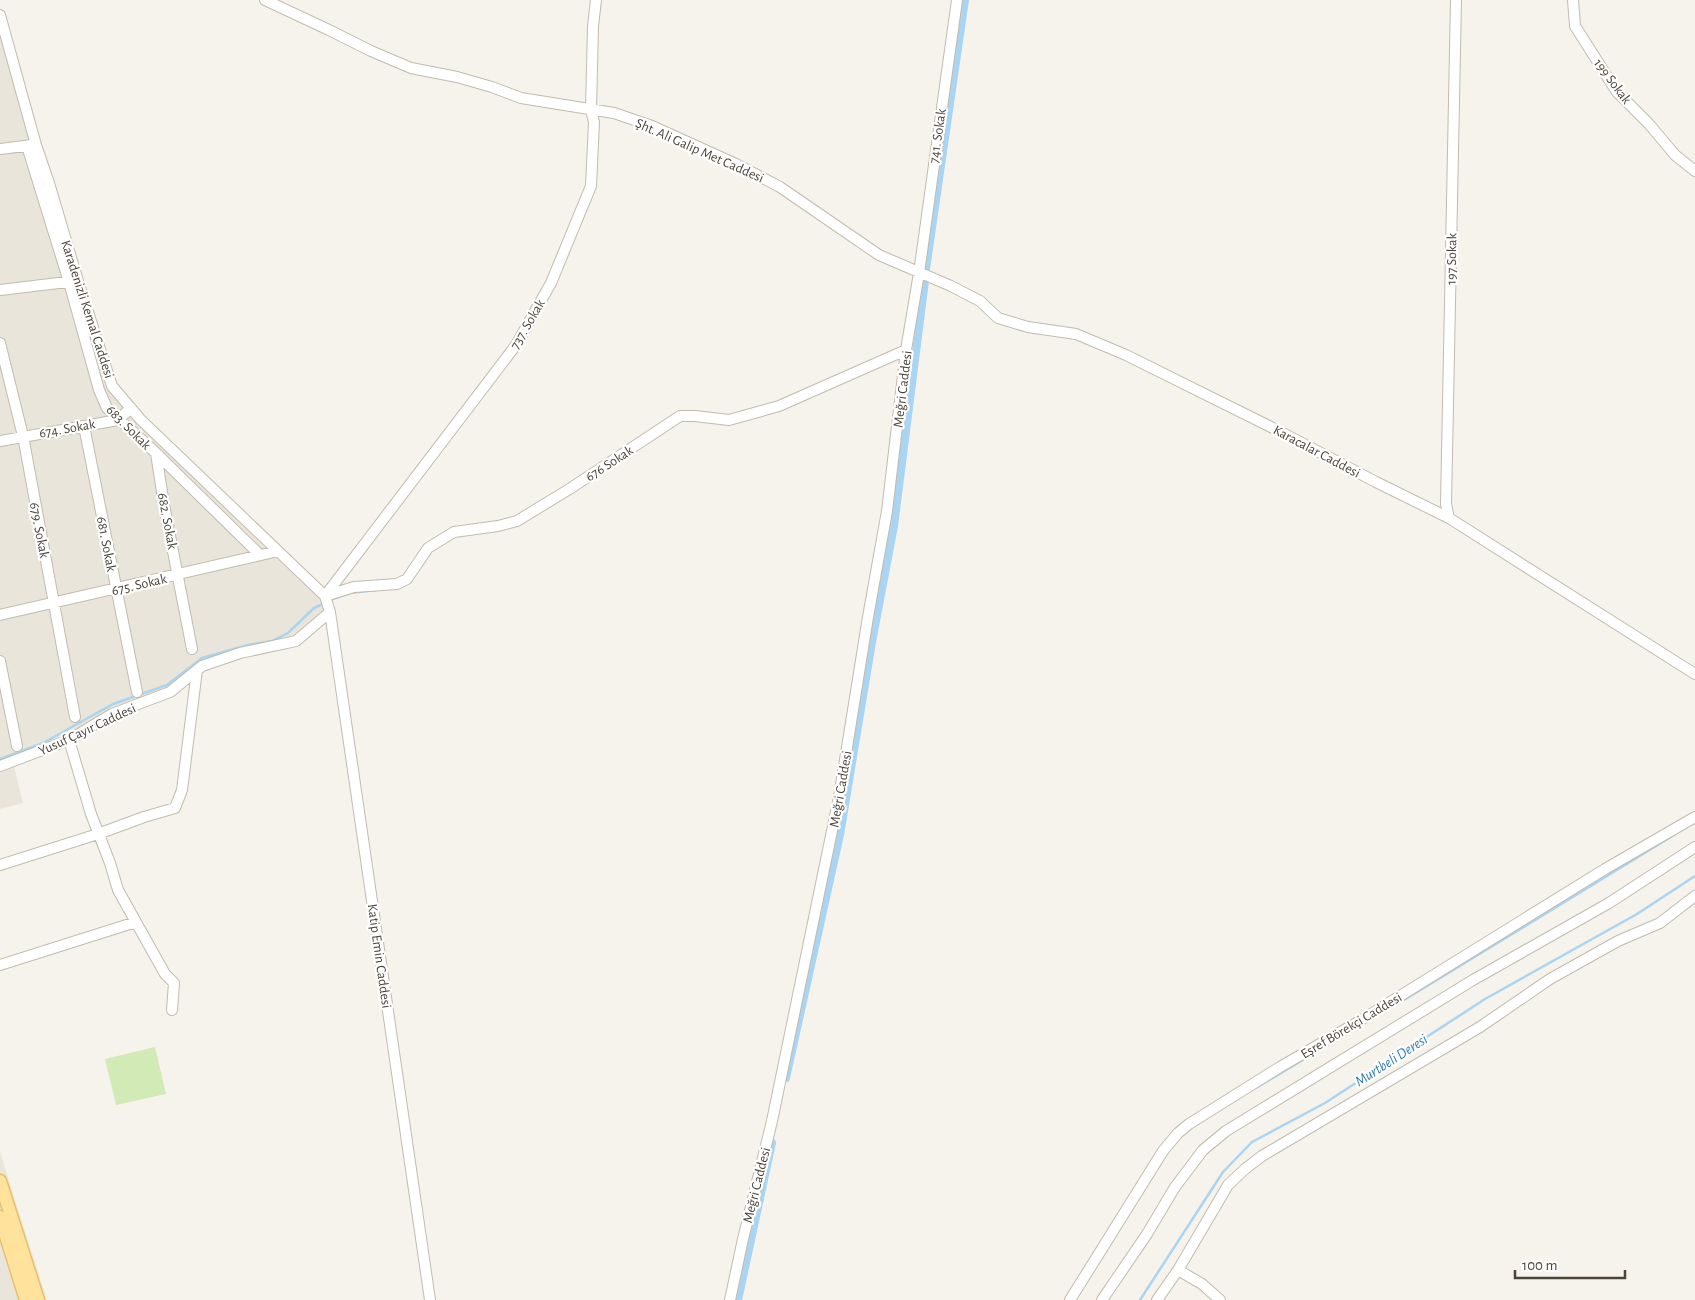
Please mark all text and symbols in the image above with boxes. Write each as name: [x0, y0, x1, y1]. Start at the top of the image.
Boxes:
street label: 199 Sokak: [1591, 56, 1634, 107]
street label: 741. Sokak: [927, 107, 949, 164]
street label: Şht. Ali Galip Met Caddesi: [633, 116, 766, 186]
street label: 197 Sokak: [1445, 232, 1459, 285]
street label: Karadenizli Kemal Caddesi: [58, 238, 116, 380]
street label: 737. Sokak: [508, 297, 548, 352]
street label: Meğri Caddesi: [891, 350, 915, 428]
street label: 683. Sokak: [103, 403, 154, 453]
street label: 674. Sokak: [38, 417, 97, 441]
street label: Karacalar Caddesi: [1271, 423, 1362, 481]
street label: 676 Sokak: [583, 443, 636, 484]
street label: 682. Sokak: [155, 492, 179, 551]
street label: 679. Sokak: [27, 501, 51, 560]
street label: 681. Sokak: [94, 516, 118, 573]
street label: 675. Sokak: [110, 572, 169, 598]
street label: Yusuf Çayır Caddesi: [37, 701, 138, 759]
street label: Meğri Caddesi: [827, 750, 855, 828]
street label: Katip Emin Caddesi: [365, 903, 393, 1009]
street label: Eşref Börekçi Caddesi: [1299, 990, 1404, 1061]
water label: Murtbeli Deresi: [1352, 1032, 1430, 1089]
street label: Meğri Caddesi: [741, 1146, 773, 1224]
scale bar: [1515, 1248, 1625, 1280]
text: 100 m: [1522, 1258, 1557, 1273]

